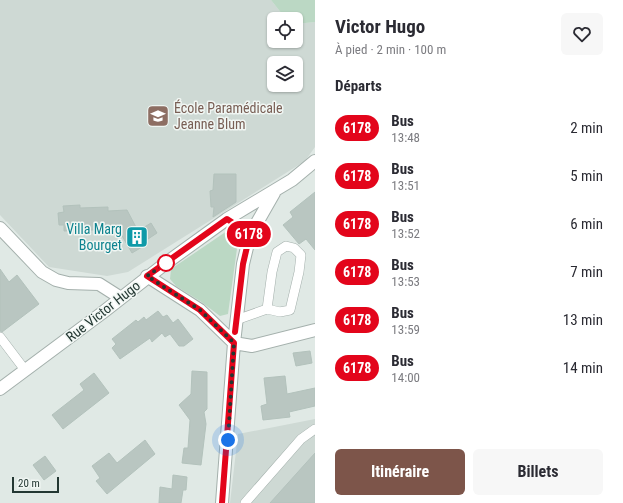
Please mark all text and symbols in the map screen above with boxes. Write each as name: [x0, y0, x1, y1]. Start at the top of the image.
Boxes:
map controls: [267, 12, 303, 92]
button: locate: [267, 12, 303, 48]
button: heart: [561, 13, 603, 55]
text: Victor Hugo: [335, 15, 425, 38]
text: À pied · 2 min · 100 m: [335, 42, 446, 57]
button: layers: [267, 56, 303, 92]
text: Départs: [335, 77, 382, 95]
place label: École Paramédicale Jeanne Blum: [174, 99, 283, 132]
school or university icon: École Paramédicale Jeanne Blum: [145, 103, 171, 129]
text: Bus: [391, 112, 414, 130]
text: 2 min: [570, 119, 603, 137]
text: 6178: [343, 120, 371, 136]
text: 13:48: [391, 130, 420, 145]
text: Bus: [391, 160, 414, 178]
text: 5 min: [570, 167, 603, 185]
text: 6178: [343, 168, 371, 184]
text: 13:51: [391, 178, 420, 193]
text: Bus: [391, 208, 414, 226]
text: 6 min: [570, 215, 603, 233]
text: 6178: [343, 216, 371, 232]
place label: Villa Marg Bourget: [66, 221, 122, 253]
line badge: 6178: [221, 221, 277, 247]
building icon: Villa Marg Bourget: [124, 224, 150, 250]
text: 6178: [235, 226, 263, 242]
text: 13:52: [391, 226, 420, 241]
unlabelled marker: [157, 254, 175, 272]
text: Bus: [391, 256, 414, 274]
text: 7 min: [570, 263, 603, 281]
text: 6178: [343, 264, 371, 280]
text: 13:53: [391, 274, 420, 289]
street label: Rue Victor Hugo: [63, 277, 143, 345]
text: Bus: [391, 304, 414, 322]
text: 13 min: [563, 311, 603, 329]
text: 6178: [343, 312, 371, 328]
text: 13:59: [391, 322, 420, 337]
text: Bus: [391, 352, 414, 370]
text: 14 min: [563, 359, 603, 377]
text: 6178: [343, 360, 371, 376]
text: 14:00: [391, 370, 420, 385]
your location: [218, 430, 238, 450]
button: Itinéraire: [335, 449, 465, 495]
button: Billets: [473, 449, 603, 495]
scale bar: [12, 475, 59, 494]
text: 20 m: [18, 477, 40, 490]

